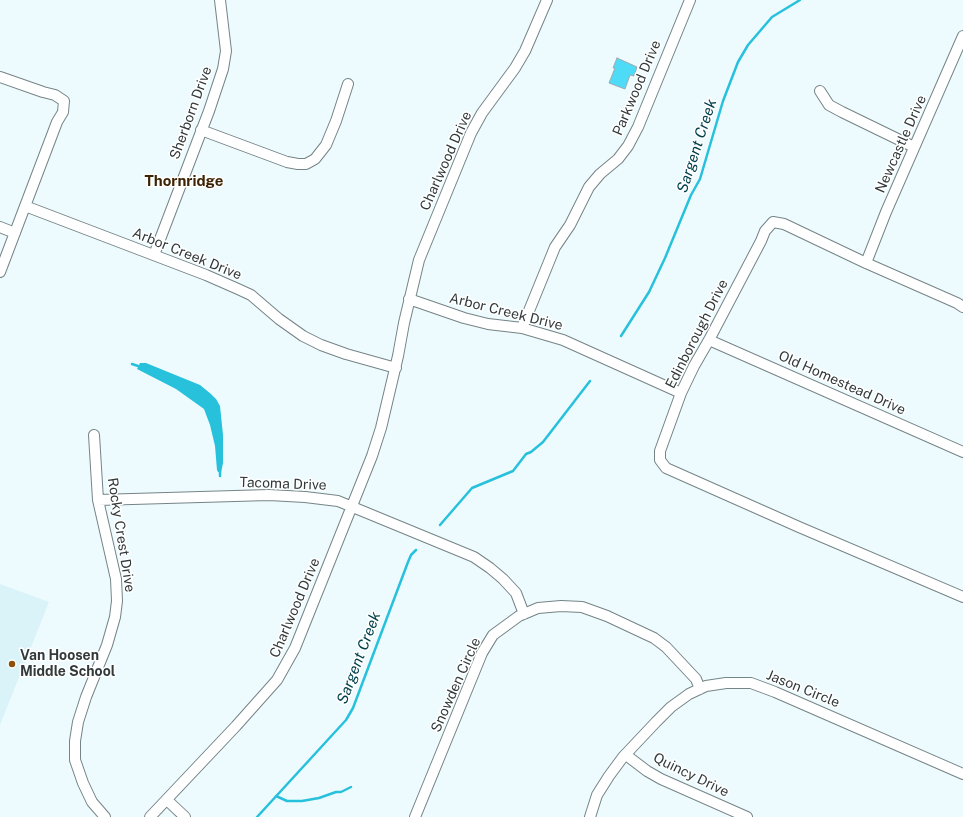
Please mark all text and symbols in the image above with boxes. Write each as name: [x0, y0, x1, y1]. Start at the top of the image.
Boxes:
street label: Parkwood Drive: [609, 38, 665, 138]
street label: Sherborn Drive: [166, 64, 216, 162]
street label: Newcastle Drive: [872, 92, 930, 196]
water label: Sargent Creek: [673, 97, 721, 195]
street label: Charlwood Drive: [417, 109, 475, 213]
district label: Thornridge: [145, 172, 223, 190]
street label: Arbor Creek Drive: [130, 224, 244, 284]
street label: Edinborough Drive: [662, 277, 732, 391]
street label: Arbor Creek Drive: [448, 290, 564, 334]
street label: Old Homestead Drive: [776, 347, 908, 419]
street label: Tacoma Drive: [239, 474, 327, 494]
street label: Rocky Crest Drive: [104, 477, 138, 593]
street label: Charlwood Drive: [266, 556, 324, 660]
water label: Sargent Creek: [333, 609, 385, 707]
street label: Snowden Circle: [428, 635, 484, 735]
place label: Van Hoosen Middle School: [20, 648, 115, 680]
marker: Van Hoosen Middle School: [7, 659, 17, 669]
street label: Jason Circle: [764, 667, 842, 711]
street label: Quincy Drive: [650, 749, 732, 801]

